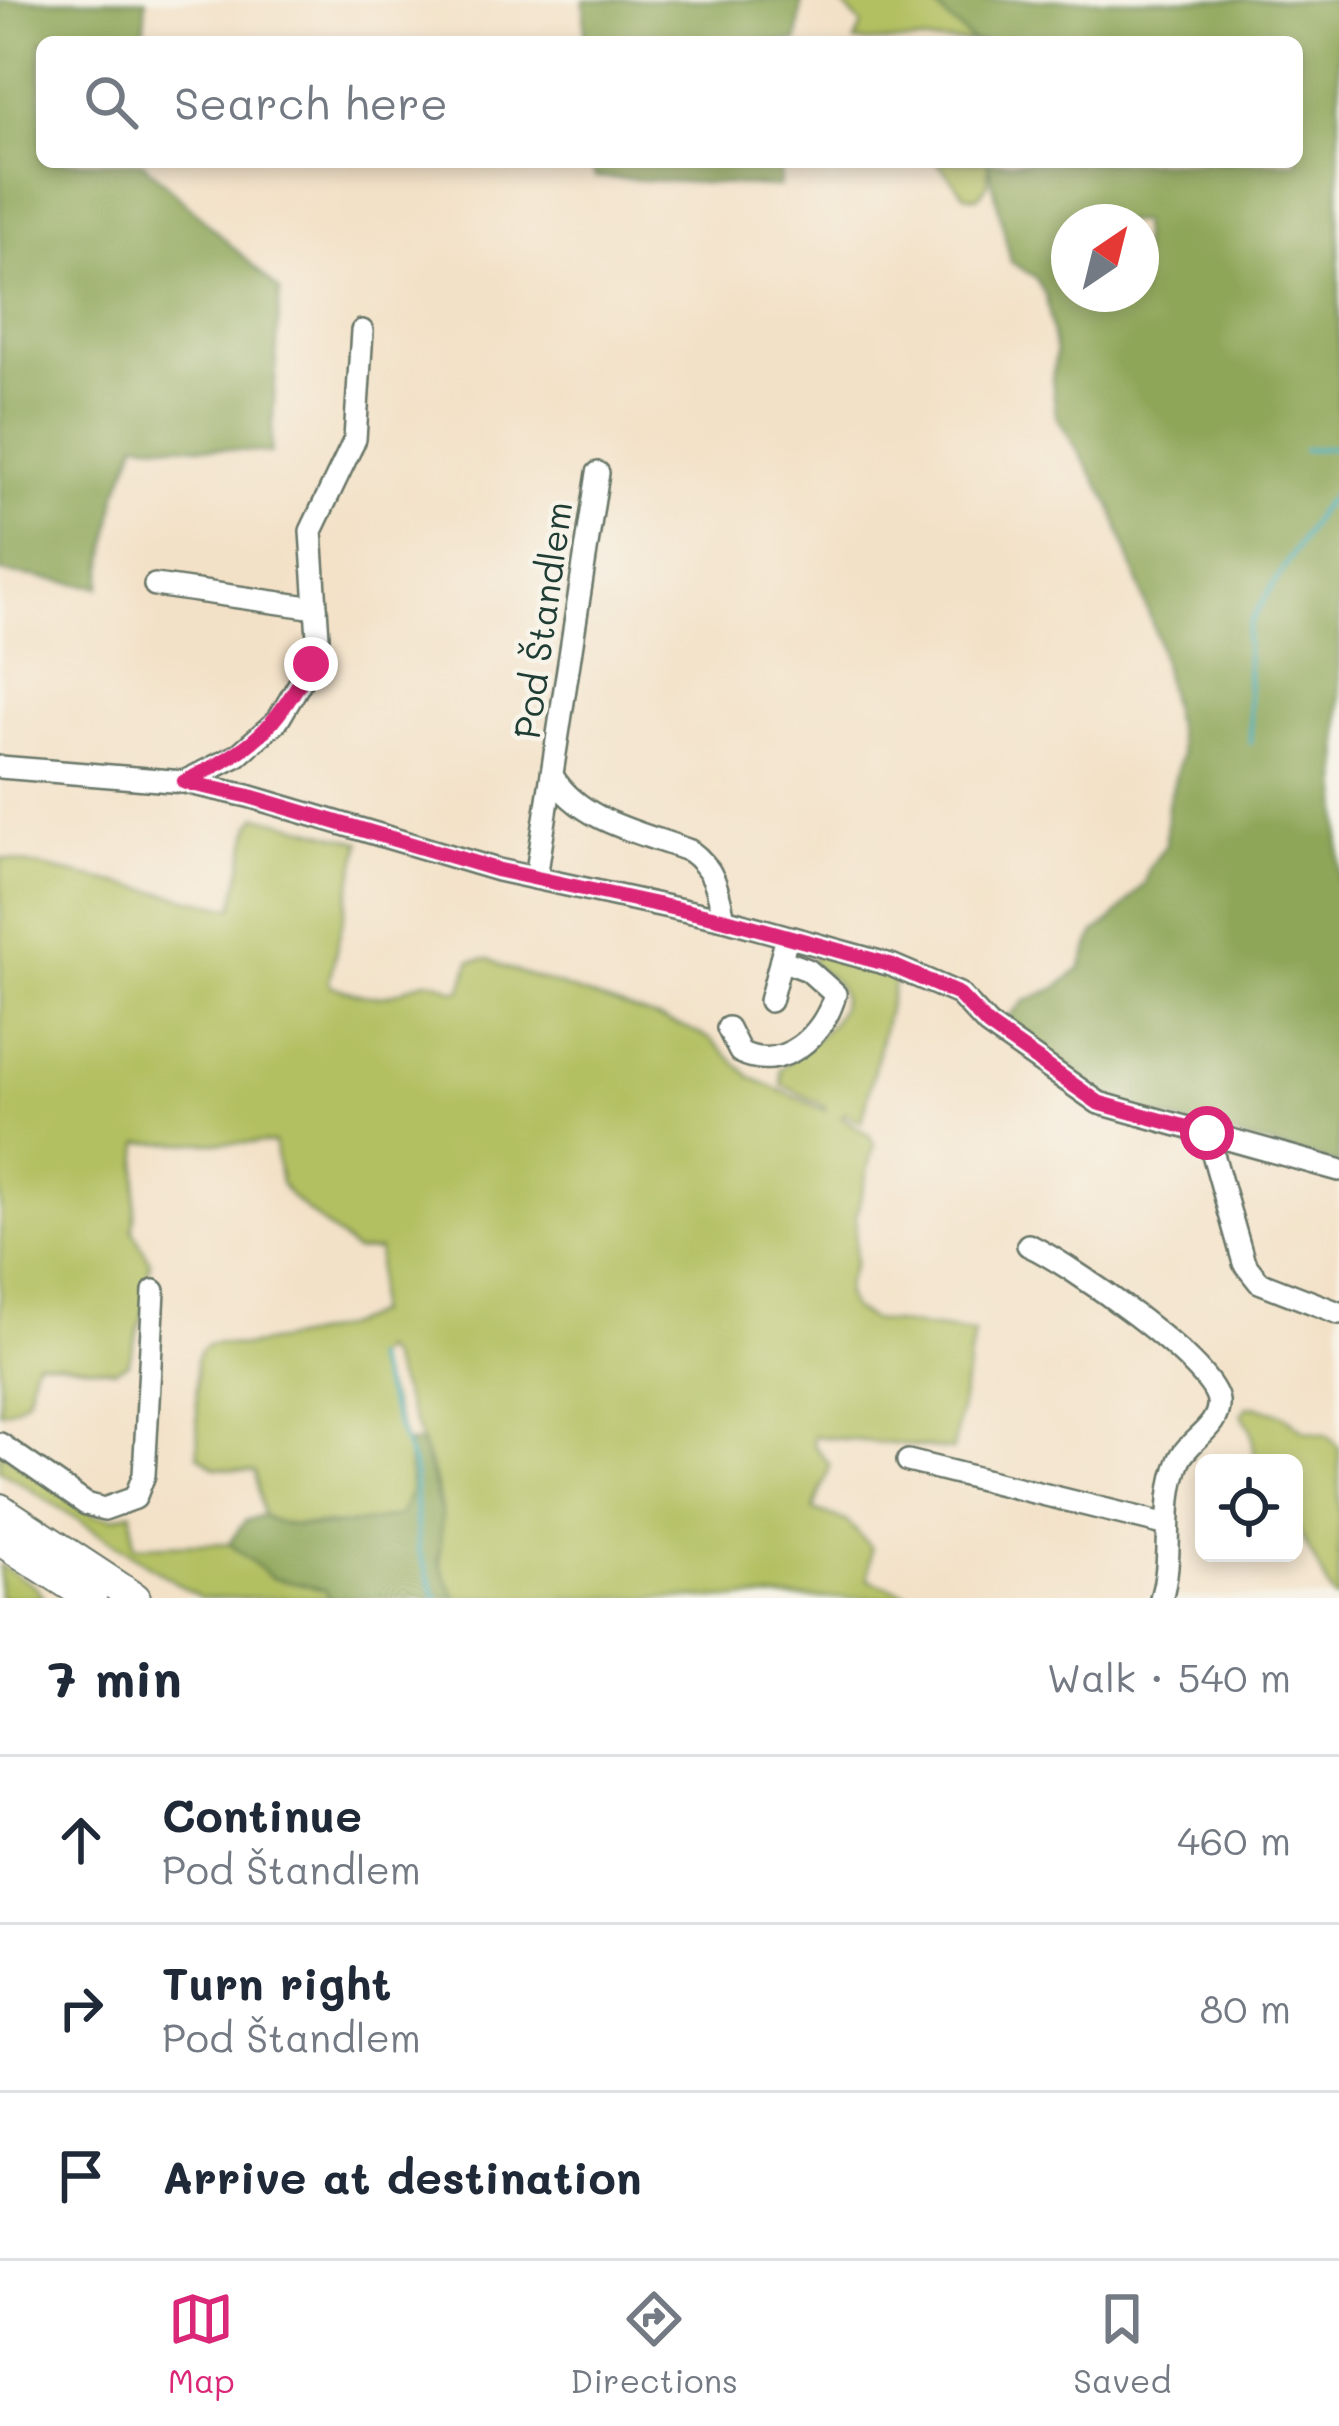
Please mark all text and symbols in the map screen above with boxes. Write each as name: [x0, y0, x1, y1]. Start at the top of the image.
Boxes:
search box: [36, 36, 1303, 168]
icon: search: [78, 69, 144, 135]
text: Search here: [174, 73, 448, 131]
north arrow: [1051, 204, 1159, 312]
street label: Pod Štandlem: [502, 498, 581, 741]
route end: [284, 637, 338, 691]
route start: [1180, 1106, 1234, 1160]
map controls: [1195, 1454, 1303, 1562]
button: locate: [1195, 1454, 1303, 1562]
text: 7 min: [48, 1643, 182, 1710]
text: Walk · 540 m: [1047, 1651, 1291, 1702]
text: Continue: [162, 1785, 362, 1843]
icon: ahead: [48, 1807, 114, 1873]
text: 460 m: [1177, 1814, 1291, 1865]
text: Pod Štandlem: [162, 1843, 421, 1894]
text: Turn right: [162, 1953, 391, 2011]
icon: right: [48, 1975, 114, 2041]
text: 80 m: [1200, 1982, 1291, 2033]
text: Pod Štandlem: [162, 2011, 421, 2062]
icon: arrive: [48, 2143, 114, 2209]
text: Arrive at destination: [162, 2147, 642, 2205]
tab: Map: [168, 2286, 235, 2401]
tab: Directions: [570, 2286, 738, 2401]
tab: Saved: [1073, 2286, 1171, 2401]

